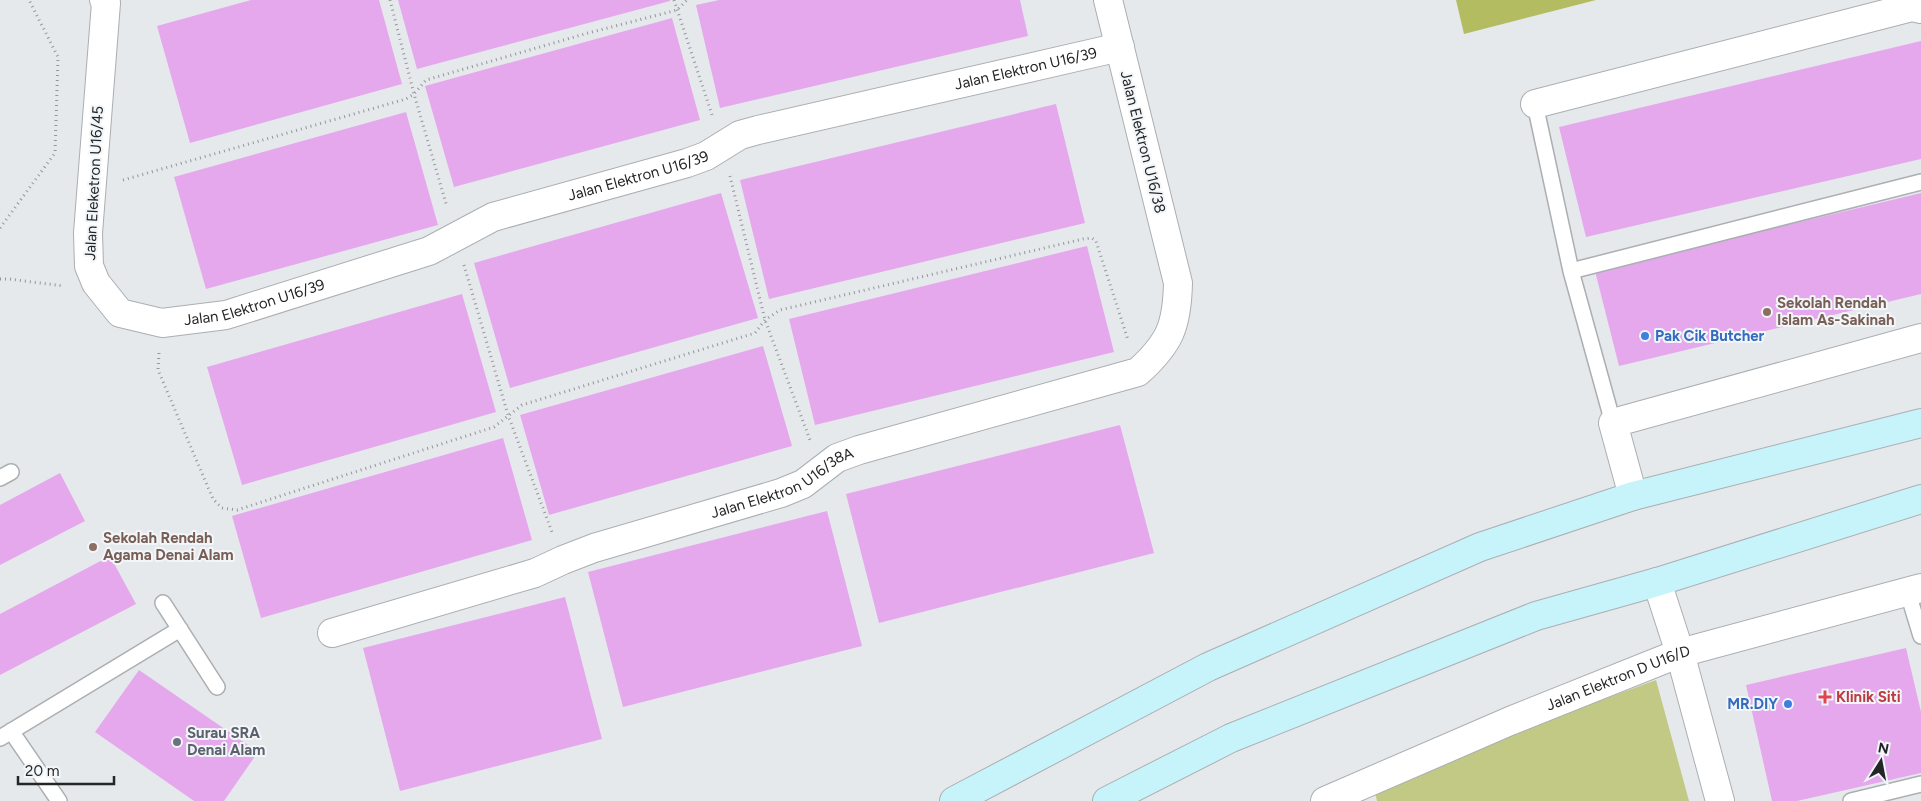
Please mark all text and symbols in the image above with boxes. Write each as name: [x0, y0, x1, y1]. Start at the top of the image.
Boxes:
street label: Jalan Elektron U16/39: [953, 44, 1099, 94]
street label: Jalan Elektron U16/38: [1117, 69, 1169, 215]
street label: Jalan Eleketron U16/45: [81, 105, 107, 261]
street label: Jalan Elektron U16/39: [566, 147, 711, 205]
street label: Jalan Elektron U16/39: [183, 275, 327, 329]
place label: Sekolah Rendah Islam As-Sakinah: [1777, 294, 1895, 329]
marker: Sekolah Rendah Islam As-Sakinah: [1761, 306, 1773, 318]
place label: Pak Cik Butcher: [1655, 327, 1765, 345]
marker: Pak Cik Butcher: [1639, 330, 1651, 342]
street label: Jalan Elektron U16/38A: [709, 444, 856, 522]
place label: Sekolah Rendah Agama Denai Alam: [103, 529, 234, 564]
marker: Sekolah Rendah Agama Denai Alam: [87, 541, 99, 553]
street label: Jalan Elektron D U16/D: [1544, 642, 1692, 715]
place label: Klinik Siti: [1836, 688, 1901, 706]
marker: Klinik Siti: [1818, 690, 1832, 704]
place label: MR.DIY: [1727, 695, 1778, 713]
marker: MR.DIY: [1782, 698, 1794, 710]
place label: Surau SRA Denai Alam: [187, 724, 265, 759]
marker: Surau SRA Denai Alam: [171, 736, 183, 748]
north arrow: [1856, 736, 1906, 786]
text: N: [1876, 739, 1890, 758]
scale bar: [18, 754, 114, 786]
text: 20 m: [25, 762, 59, 780]

